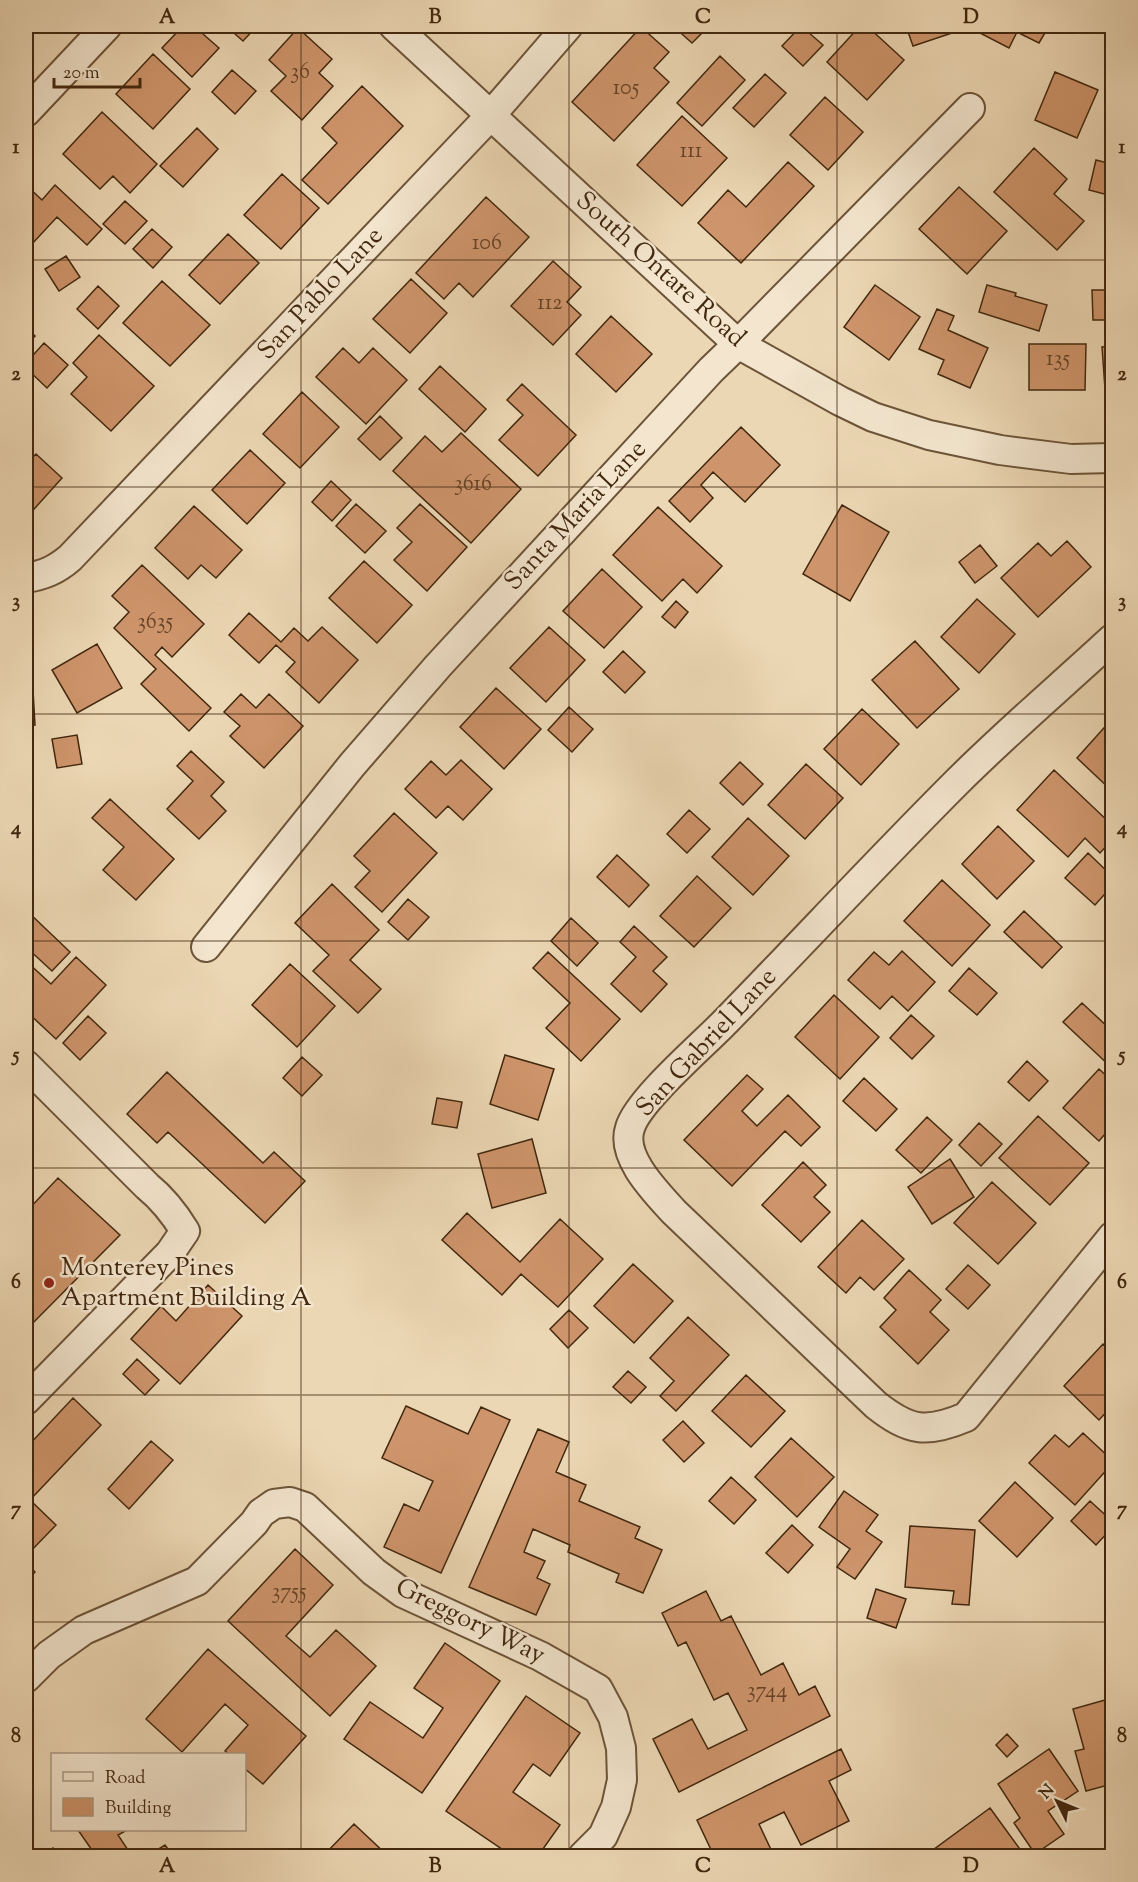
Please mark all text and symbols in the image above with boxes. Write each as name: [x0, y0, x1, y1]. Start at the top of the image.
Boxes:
text: A: [159, 4, 176, 33]
text: B: [429, 4, 442, 33]
text: C: [695, 4, 711, 33]
text: D: [963, 4, 979, 33]
scale bar: [54, 51, 140, 89]
house number: 36: [290, 57, 310, 89]
text: 20 m: [63, 61, 100, 87]
house number: 105: [613, 73, 640, 105]
text: 1: [13, 134, 20, 163]
text: 1: [1119, 134, 1126, 163]
house number: 111: [680, 136, 703, 168]
street label: South Ontare Road: [567, 183, 754, 357]
street label: San Pablo Lane: [249, 219, 393, 369]
house number: 106: [472, 228, 502, 260]
house number: 112: [537, 288, 563, 320]
house number: 135: [1046, 344, 1070, 376]
text: 2: [11, 361, 21, 390]
text: 2: [1117, 361, 1127, 390]
street label: Santa Maria Lane: [496, 432, 656, 600]
house number: 3616: [454, 469, 492, 501]
text: 3: [12, 588, 20, 617]
text: 3: [1118, 588, 1126, 617]
house number: 3635: [137, 607, 173, 639]
text: 4: [10, 815, 21, 844]
text: 4: [1116, 815, 1127, 844]
street label: San Gabriel Lane: [628, 960, 786, 1126]
text: 5: [11, 1042, 20, 1071]
text: 5: [1117, 1042, 1126, 1071]
place label: Monterey Pines Apartment Building A: [61, 1250, 312, 1317]
text: 6: [11, 1269, 21, 1298]
text: 6: [1117, 1269, 1127, 1298]
marker: Monterey Pines Apartment Building A: [42, 1276, 56, 1290]
text: 7: [11, 1496, 22, 1525]
text: 7: [1117, 1496, 1128, 1525]
street label: Greggory Way: [389, 1570, 551, 1674]
house number: 3755: [271, 1577, 307, 1609]
house number: 3744: [747, 1676, 787, 1708]
text: 8: [11, 1723, 21, 1752]
text: 8: [1117, 1723, 1127, 1752]
legend: [51, 1753, 246, 1831]
text: Road: [105, 1766, 145, 1792]
north arrow: [1027, 1771, 1087, 1831]
text: N: [1035, 1780, 1061, 1805]
text: Building: [105, 1796, 171, 1822]
text: A: [159, 1853, 176, 1882]
text: B: [429, 1853, 442, 1882]
text: C: [695, 1853, 711, 1882]
text: D: [963, 1853, 979, 1882]

